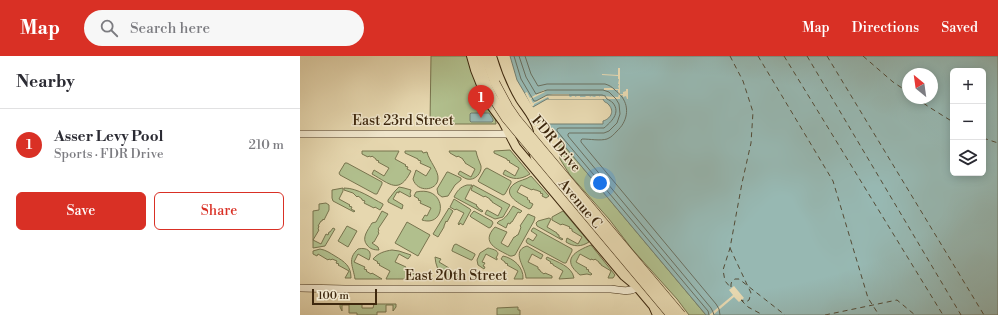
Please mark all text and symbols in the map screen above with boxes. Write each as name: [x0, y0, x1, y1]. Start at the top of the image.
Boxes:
search box: [84, 10, 364, 46]
text: Map: [20, 16, 60, 40]
icon: search: [98, 17, 120, 39]
text: Search here: [130, 19, 210, 38]
text: Map: [802, 19, 830, 37]
text: Directions: [852, 19, 919, 37]
text: Saved: [941, 19, 978, 37]
north arrow: [902, 68, 938, 104]
map controls: [950, 68, 986, 176]
button: +: [950, 68, 986, 104]
text: Nearby: [16, 71, 75, 93]
pin: 1: [468, 85, 494, 118]
button: −: [950, 104, 986, 140]
street label: East 23rd Street: [352, 112, 454, 130]
street label: FDR Drive: [527, 112, 585, 176]
text: Asser Levy Pool: [54, 127, 163, 146]
text: 1: [26, 137, 32, 153]
text: 210 m: [249, 137, 284, 153]
button: layers: [950, 140, 986, 176]
text: Sports · FDR Drive: [54, 146, 164, 162]
your location: [590, 173, 610, 193]
street label: Avenue C: [554, 175, 606, 232]
button: Save: [16, 192, 146, 230]
button: Share: [154, 192, 284, 230]
street label: East 20th Street: [405, 267, 507, 285]
scale bar: [312, 287, 377, 306]
text: 100 m: [318, 289, 349, 303]

